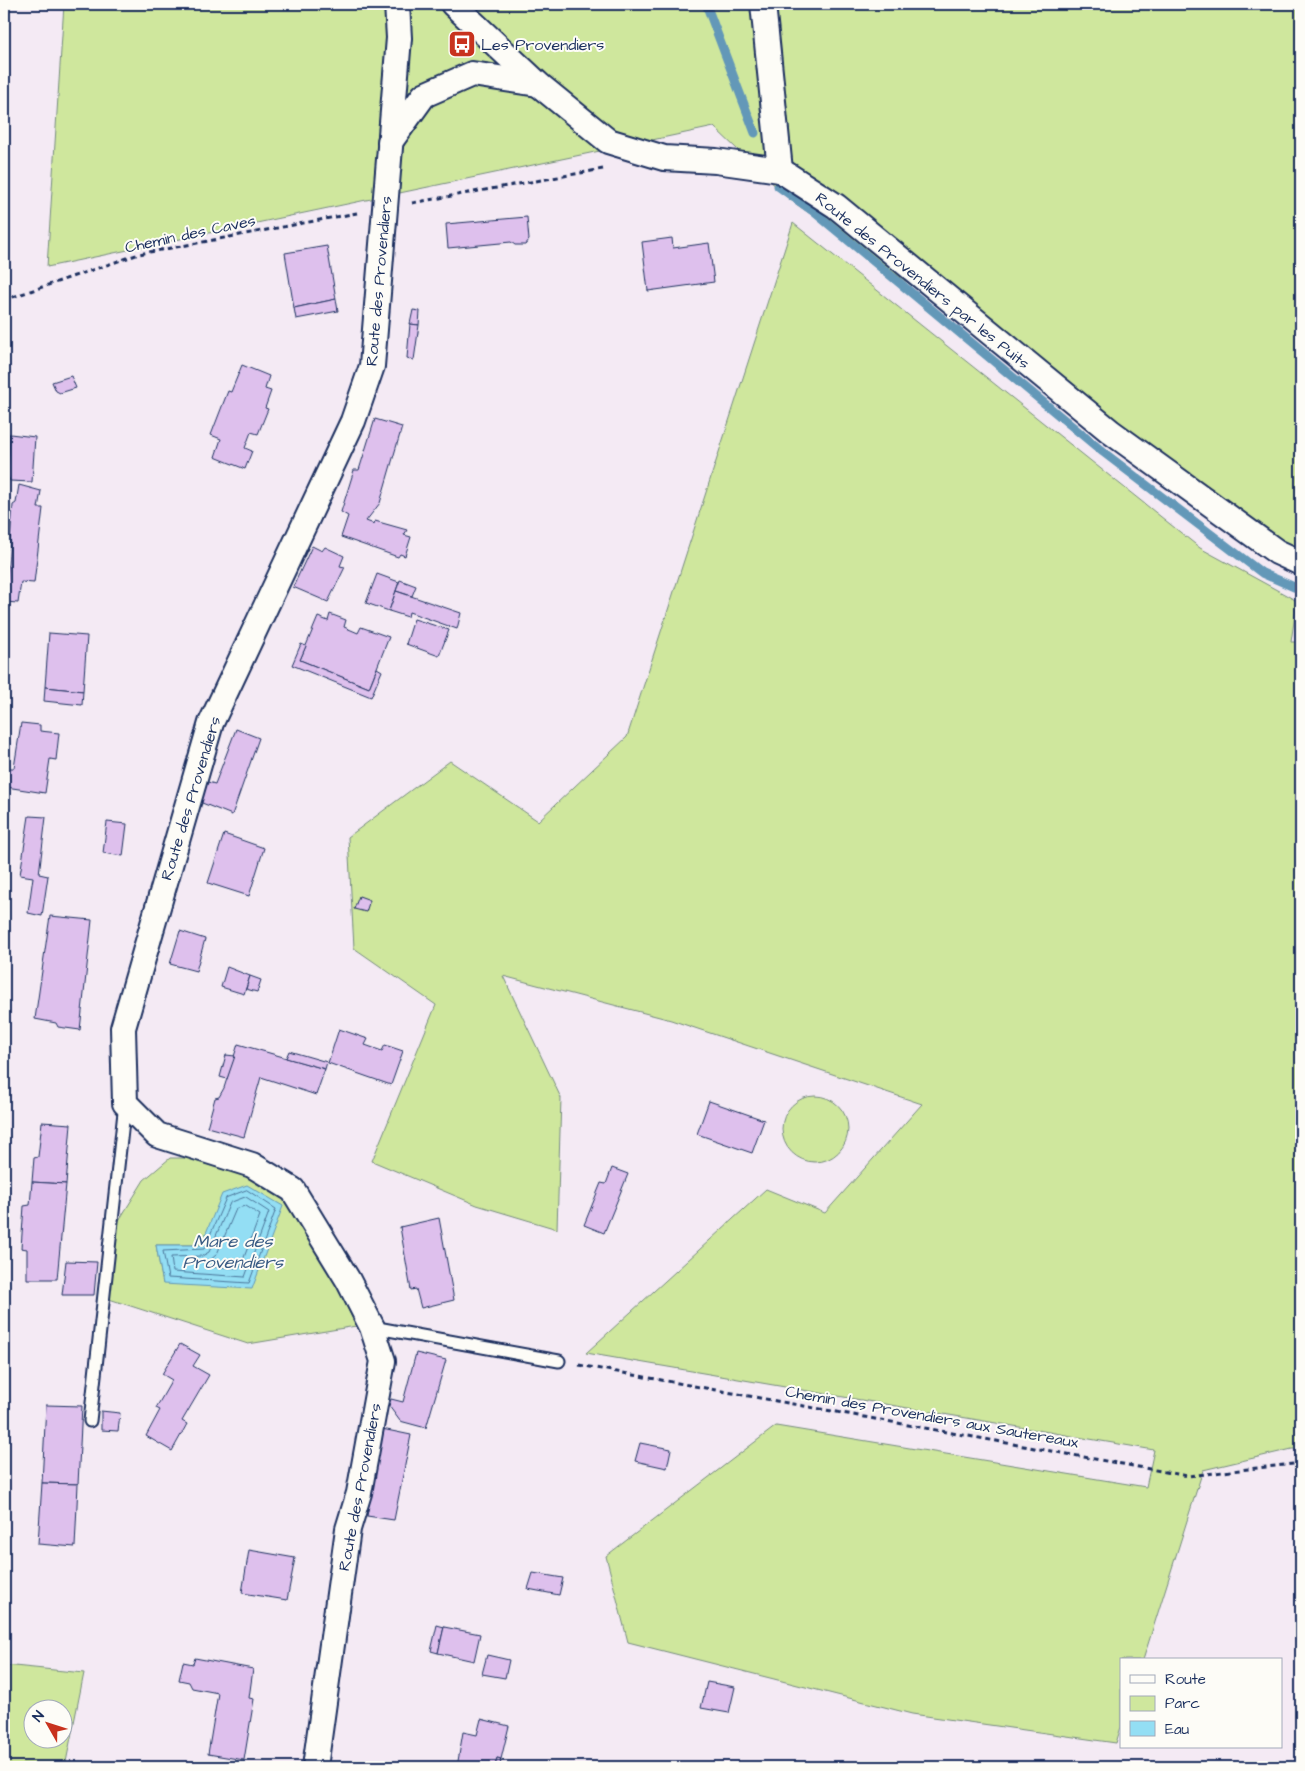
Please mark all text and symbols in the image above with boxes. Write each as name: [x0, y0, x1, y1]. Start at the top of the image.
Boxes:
bus stop icon: Les Provendiers: [447, 29, 477, 59]
place label: Les Provendiers: [481, 34, 604, 56]
street label: Route des Provendiers par les Puits: [811, 187, 1034, 374]
street label: Route des Provendiers: [361, 195, 397, 367]
street label: Chemin des Caves: [123, 209, 258, 259]
street label: Route des Provendiers: [156, 714, 226, 883]
water label: Mare des Provendiers: [183, 1229, 284, 1275]
street label: Chemin des Provendiers aux Sautereaux: [784, 1380, 1081, 1454]
street label: Route des Provendiers: [333, 1401, 387, 1573]
legend: [1120, 1658, 1282, 1748]
text: Route: [1165, 1669, 1206, 1690]
text: Parc: [1165, 1693, 1200, 1714]
north arrow: [22, 1698, 72, 1748]
text: N: [28, 1707, 49, 1726]
text: Eau: [1165, 1719, 1190, 1740]

